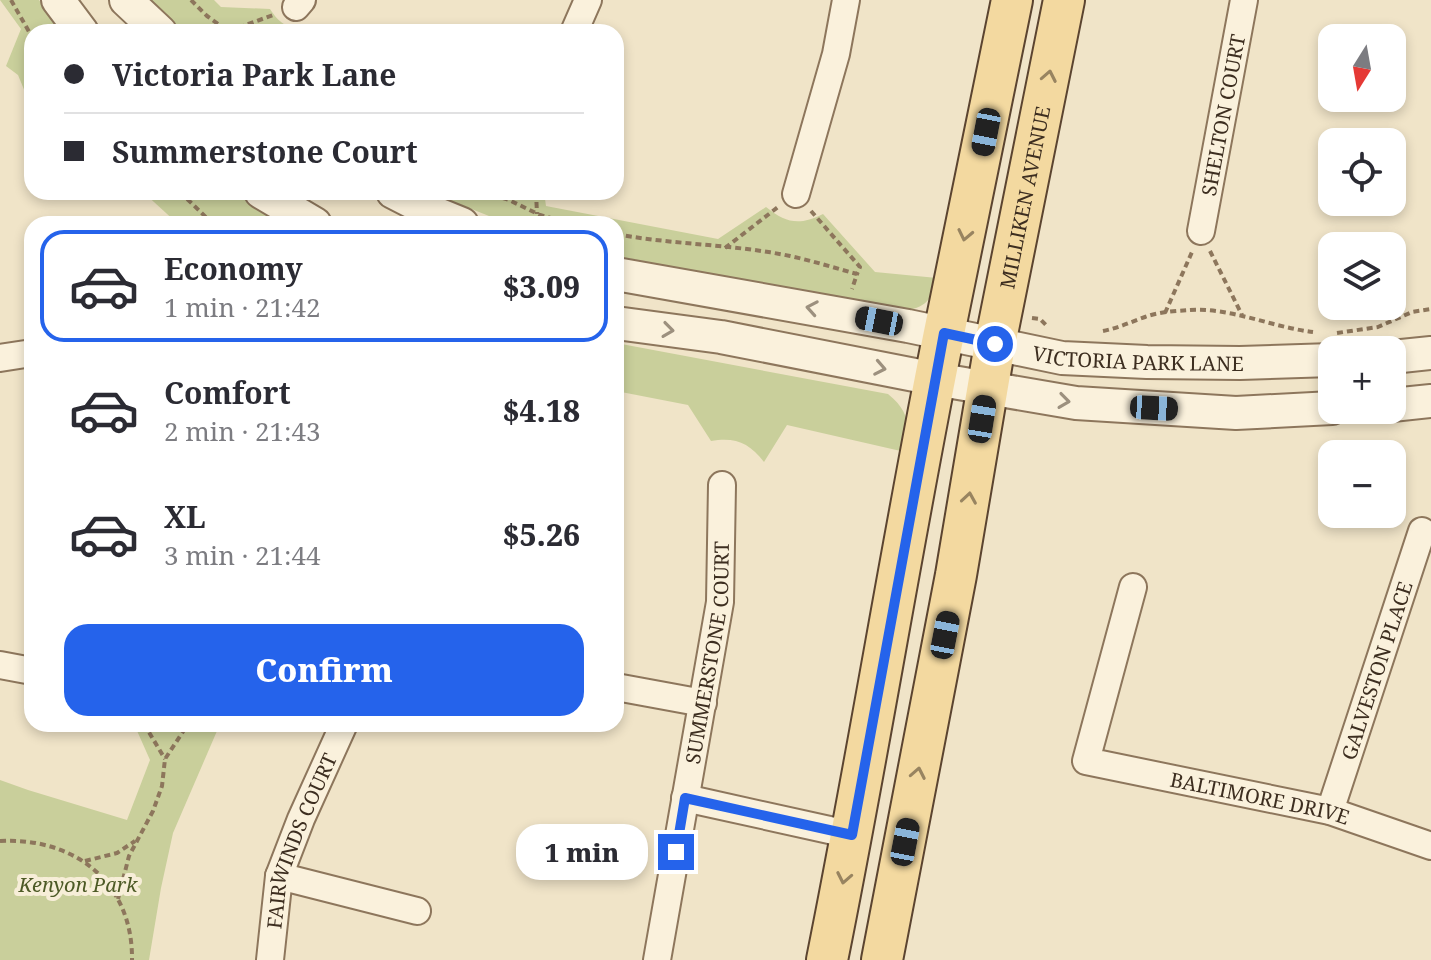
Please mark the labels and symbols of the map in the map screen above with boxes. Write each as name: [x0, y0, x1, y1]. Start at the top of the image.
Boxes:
north arrow: [1318, 24, 1406, 112]
street label: SHELTON COURT: [1194, 32, 1251, 198]
one-way arrow: [1040, 69, 1057, 83]
street label: MILLIKEN AVENUE: [993, 103, 1056, 291]
car: [970, 106, 1002, 158]
one-way arrow: [957, 228, 974, 242]
one-way arrow: [806, 301, 819, 318]
car: [853, 305, 905, 337]
one-way arrow: [662, 322, 675, 339]
route start: [977, 326, 1013, 362]
street label: VICTORIA PARK LANE: [1030, 339, 1244, 377]
one-way arrow: [872, 359, 886, 376]
one-way arrow: [1057, 392, 1071, 409]
car: [966, 393, 998, 445]
car: [1129, 395, 1179, 421]
one-way arrow: [960, 492, 977, 505]
street label: SUMMERSTONE COURT: [678, 541, 735, 766]
street label: GALVESTON PLACE: [1334, 578, 1418, 763]
car: [929, 609, 961, 661]
street label: FAIRWINDS COURT: [260, 749, 343, 930]
street label: BALTIMORE DRIVE: [1168, 765, 1353, 830]
one-way arrow: [909, 767, 926, 781]
car: [889, 816, 921, 868]
callout: 1 min: [516, 824, 648, 880]
route end: [658, 834, 694, 870]
park label: Kenyon Park: [18, 871, 138, 898]
one-way arrow: [836, 871, 853, 884]

